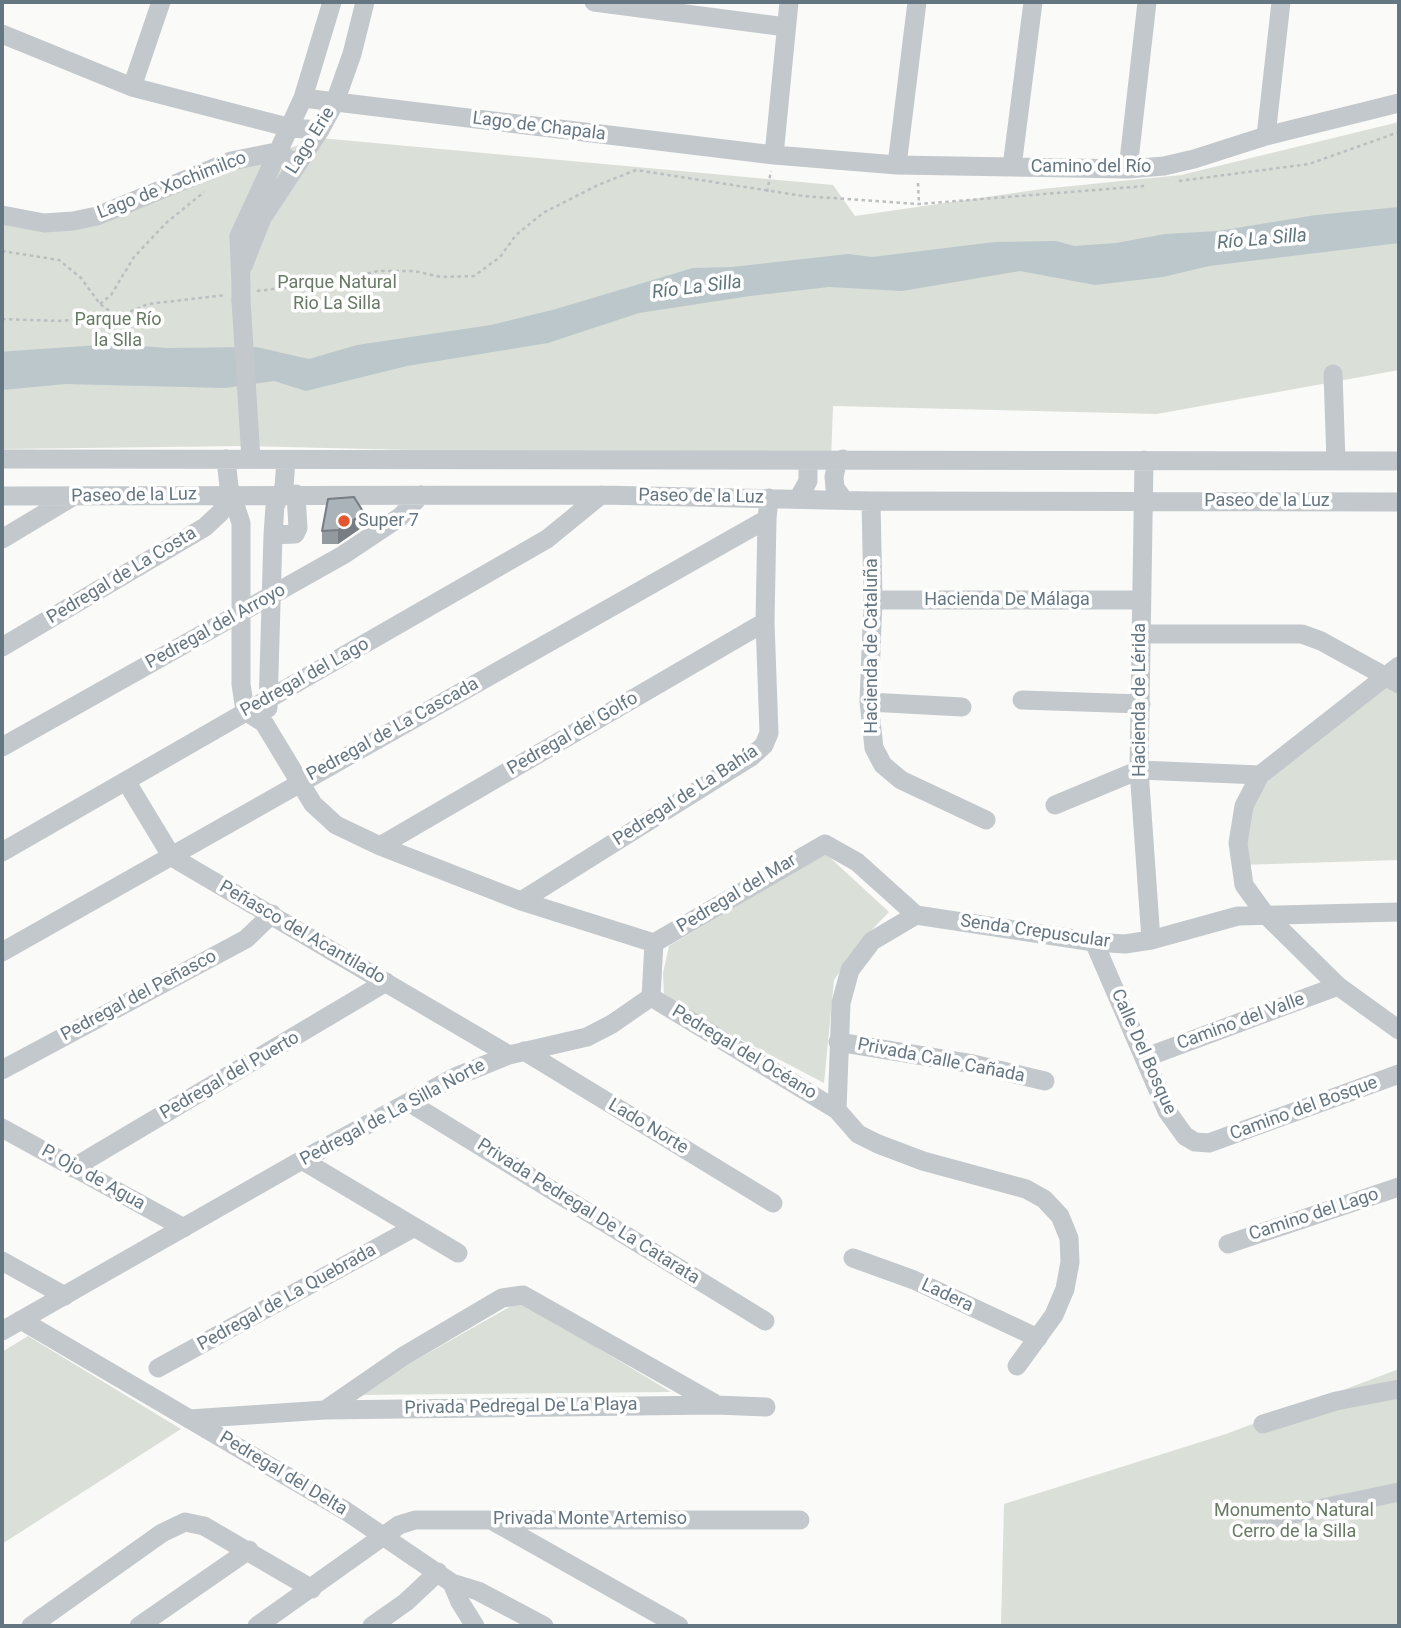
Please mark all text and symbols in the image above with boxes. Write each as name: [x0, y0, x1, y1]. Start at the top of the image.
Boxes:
street label: Lago Erie: [282, 104, 340, 178]
street label: Lago de Chapala: [471, 108, 607, 146]
street label: Lago de Xochimilco: [94, 148, 250, 224]
street label: Camino del Río: [1031, 156, 1151, 178]
water label: Río La Silla: [1216, 225, 1308, 255]
water label: Río La Silla: [651, 271, 743, 305]
park label: Parque Natural Rio La Silla: [277, 272, 397, 314]
park label: Parque Río la Slla: [75, 309, 161, 352]
street label: Paseo de la Luz: [71, 484, 197, 508]
street label: Paseo de la Luz: [638, 485, 764, 509]
street label: Paseo de la Luz: [1204, 490, 1330, 512]
place label: Super 7: [358, 510, 419, 532]
marker: Super 7: [336, 513, 352, 529]
street label: Pedregal de La Costa: [43, 523, 201, 629]
street label: Hacienda de Cataluña: [861, 558, 883, 734]
street label: Pedregal del Arroyo: [142, 580, 290, 674]
street label: Hacienda De Málaga: [924, 589, 1090, 611]
street label: Hacienda de Lérida: [1129, 623, 1151, 777]
street label: Pedregal del Lago: [237, 634, 373, 722]
street label: Pedregal de La Cascada: [303, 674, 483, 786]
street label: Pedregal del Golfo: [504, 688, 642, 780]
street label: Pedregal de La Bahía: [609, 741, 763, 851]
street label: Pedregal del Mar: [673, 850, 801, 938]
street label: Peñasco del Acantilado: [215, 877, 389, 989]
street label: Senda Crepuscular: [959, 911, 1111, 953]
street label: Pedregal del Peñasco: [57, 946, 221, 1046]
street label: Calle Del Bosque: [1106, 986, 1180, 1118]
street label: Camino del Valle: [1174, 989, 1308, 1055]
street label: Pedregal del Océano: [668, 1001, 820, 1105]
street label: Pedregal del Puerto: [157, 1027, 303, 1125]
street label: Privada Calle Cañada: [855, 1034, 1027, 1088]
street label: Pedregal de La Silla Norte: [297, 1055, 489, 1171]
street label: Camino del Bosque: [1227, 1072, 1381, 1146]
street label: Lado Norte: [604, 1095, 692, 1159]
street label: Privada Pedregal De La Catarata: [473, 1134, 703, 1290]
street label: P. Ojo de Agua: [38, 1141, 148, 1215]
street label: Camino del Lago: [1247, 1184, 1381, 1246]
street label: Pedregal de La Quebrada: [194, 1240, 380, 1356]
street label: Ladera: [918, 1275, 976, 1317]
street label: Privada Pedregal De La Playa: [404, 1394, 638, 1420]
street label: Pedregal del Delta: [215, 1427, 351, 1521]
park label: Monumento Natural Cerro de la Silla: [1214, 1500, 1374, 1542]
street label: Privada Monte Artemiso: [493, 1508, 687, 1530]

